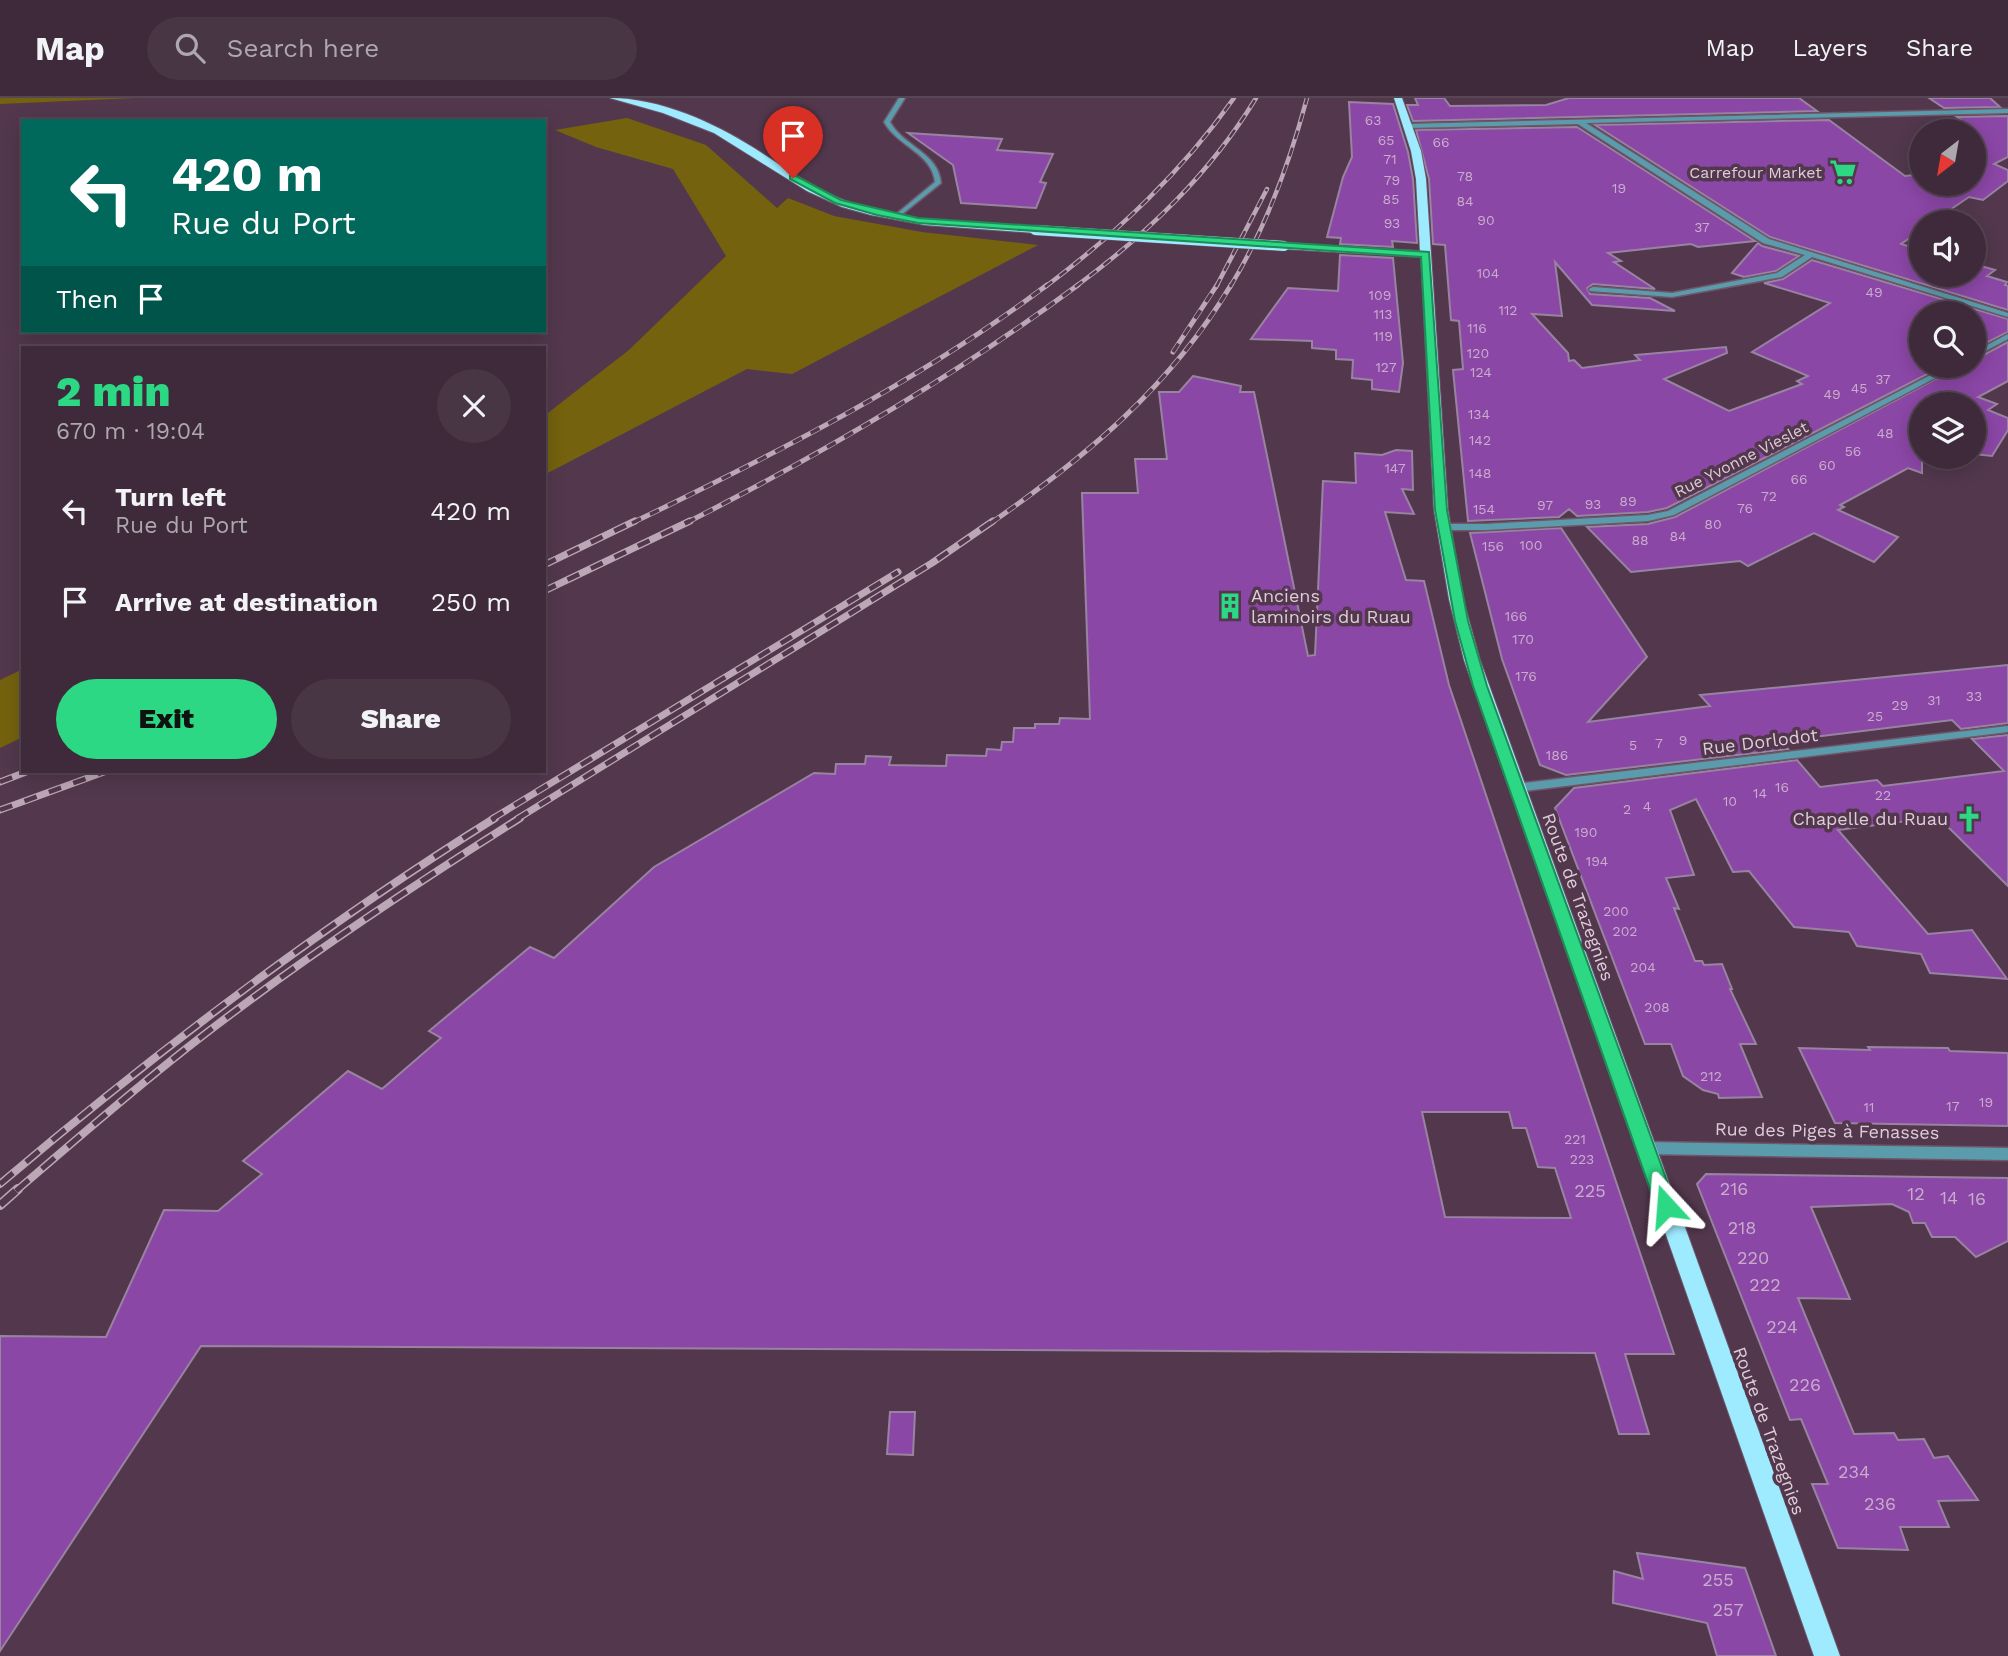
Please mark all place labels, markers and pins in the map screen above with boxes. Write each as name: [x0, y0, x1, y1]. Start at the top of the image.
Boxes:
pin: [763, 106, 823, 178]
supermarket icon: Carrefour Market: [1828, 157, 1858, 187]
place label: Carrefour Market: [1689, 163, 1822, 182]
place label: Anciens laminoirs du Ruau: [1251, 585, 1411, 627]
building icon: Anciens laminoirs du Ruau: [1215, 591, 1245, 621]
church icon: Chapelle du Ruau: [1954, 804, 1984, 834]
place label: Chapelle du Ruau: [1792, 808, 1948, 829]

